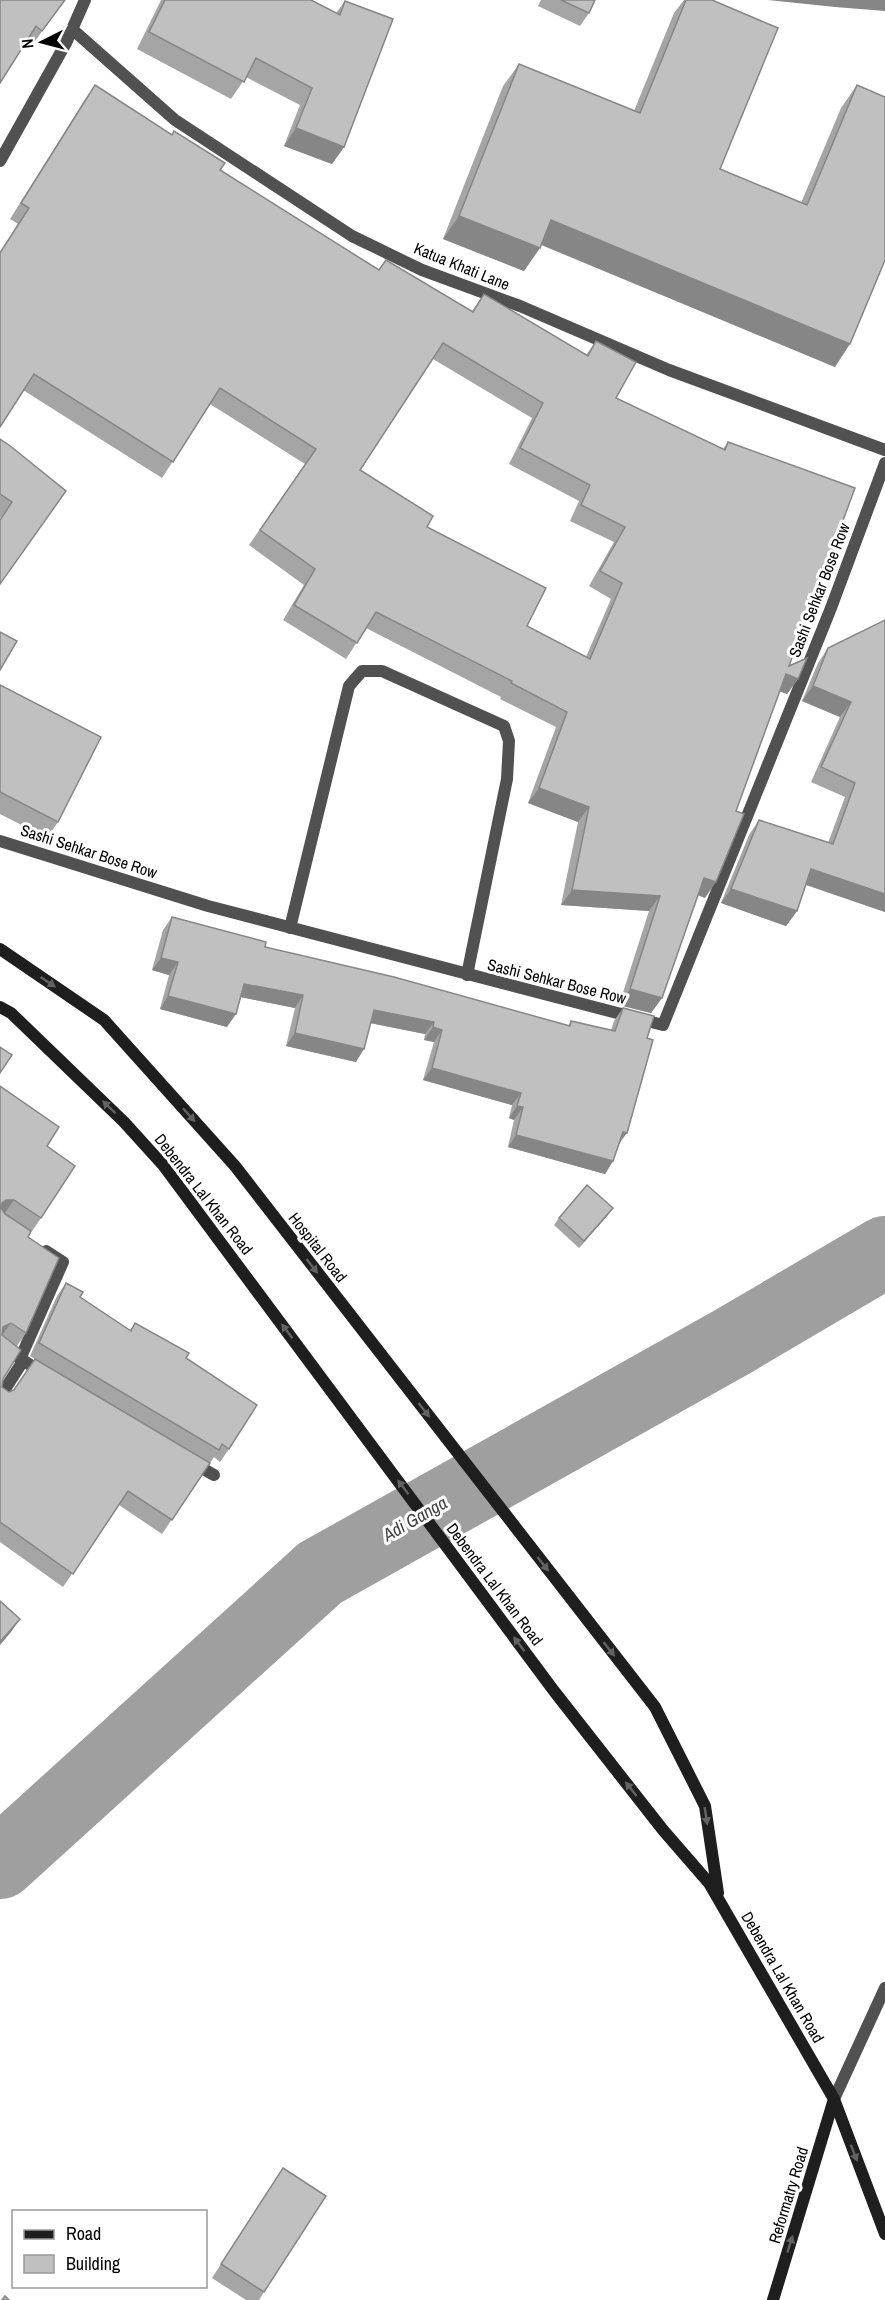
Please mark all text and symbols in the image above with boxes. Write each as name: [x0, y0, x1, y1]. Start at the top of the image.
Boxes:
north arrow: [12, 12, 72, 72]
text: N: [16, 38, 39, 49]
street label: Katua Khati Lane: [411, 237, 513, 295]
street label: Sashi Sehkar Bose Row: [783, 519, 855, 660]
street label: Sashi Sehkar Bose Row: [18, 819, 161, 884]
street label: Sashi Sehkar Bose Row: [485, 953, 629, 1009]
one-way arrow: [40, 976, 56, 988]
one-way arrow: [102, 1100, 116, 1114]
one-way arrow: [182, 1108, 196, 1123]
street label: Debendra Lal Khan Road: [150, 1129, 258, 1259]
street label: Hospital Road: [284, 1207, 352, 1287]
one-way arrow: [306, 1259, 318, 1274]
one-way arrow: [281, 1323, 293, 1338]
one-way arrow: [417, 1402, 429, 1417]
one-way arrow: [397, 1480, 409, 1496]
water label: Adi Ganga: [377, 1490, 452, 1548]
street label: Debendra Lal Khan Road: [442, 1518, 548, 1650]
one-way arrow: [537, 1556, 550, 1572]
one-way arrow: [513, 1636, 525, 1652]
one-way arrow: [603, 1641, 615, 1656]
one-way arrow: [624, 1781, 637, 1797]
one-way arrow: [702, 1807, 711, 1826]
street label: Debendra Lal Khan Road: [736, 1907, 830, 2047]
street label: Reformatry Road: [763, 2144, 813, 2246]
one-way arrow: [850, 2145, 860, 2163]
legend: [12, 2210, 207, 2288]
text: Road: [66, 2221, 101, 2246]
one-way arrow: [786, 2235, 795, 2253]
text: Building: [66, 2251, 121, 2276]

